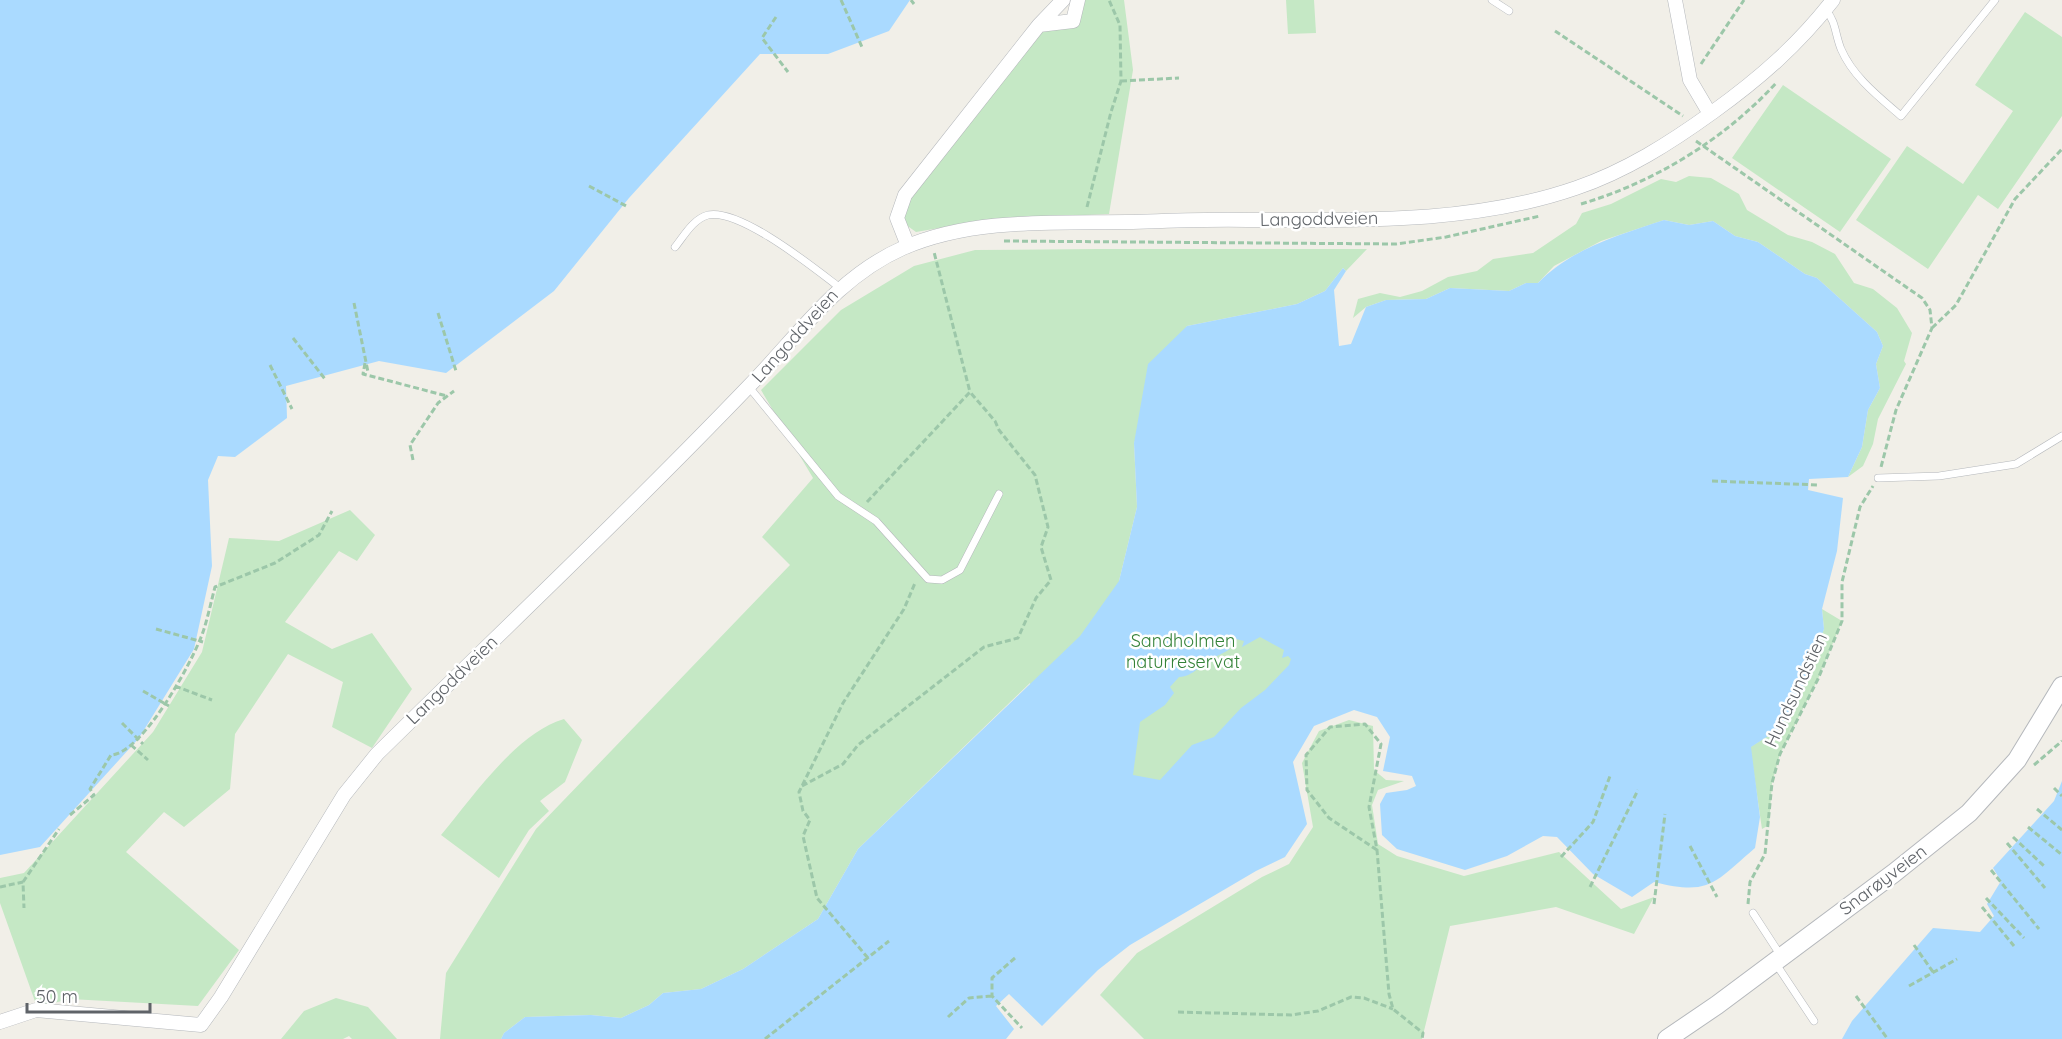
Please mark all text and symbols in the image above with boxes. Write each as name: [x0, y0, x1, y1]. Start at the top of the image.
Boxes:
street label: Langoddveien: [1260, 206, 1378, 231]
street label: Langoddveien: [746, 284, 843, 387]
park label: Sandholmen naturreservat: [1126, 629, 1240, 673]
street label: Hundsundstien: [1759, 629, 1832, 751]
street label: Langoddveien: [401, 630, 502, 729]
street label: Snarøyveien: [1834, 839, 1931, 920]
scale bar: [27, 976, 150, 1014]
text: 50 m: [36, 985, 78, 1008]

